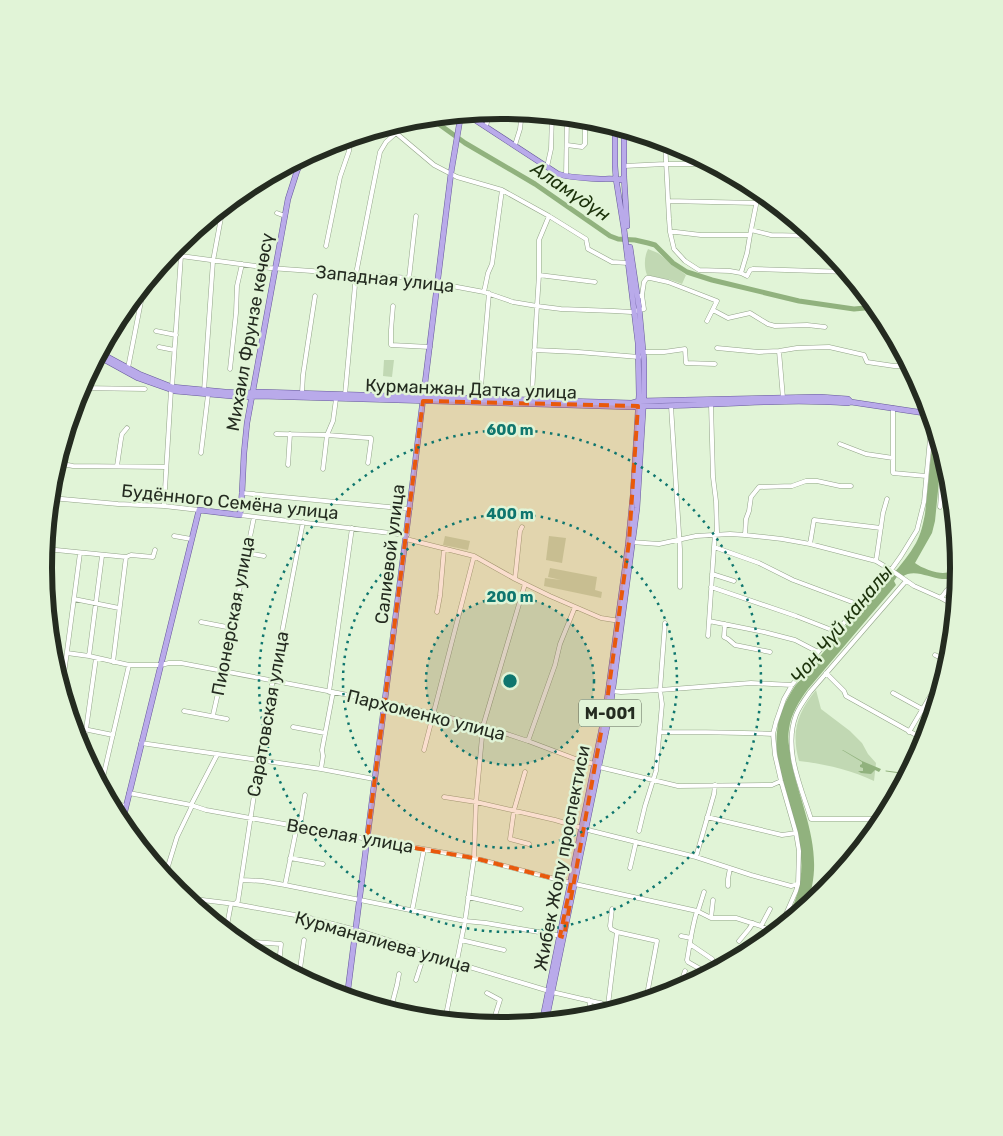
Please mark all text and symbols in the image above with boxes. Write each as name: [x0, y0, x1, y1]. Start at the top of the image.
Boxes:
water label: Аламүдүн: [526, 156, 615, 226]
street label: Михаил Фрунзе көчөсү: [222, 231, 278, 433]
street label: Западная улица: [315, 261, 455, 297]
street label: Курманжан Датка улица: [365, 374, 577, 404]
text: 600 m: [486, 421, 534, 439]
street label: Будённого Семёна улица: [120, 480, 340, 524]
street label: Салиевой улица: [370, 483, 410, 625]
text: 400 m: [486, 505, 534, 523]
street label: Пионерская улица: [207, 535, 259, 697]
water label: Чоң Чүй каналы: [785, 560, 898, 688]
text: 200 m: [486, 588, 534, 606]
street label: Саратовская улица: [243, 629, 293, 799]
centre of rings: [501, 672, 519, 690]
street label: Пархоменко улица: [344, 685, 508, 745]
road number: М-001: [579, 700, 641, 726]
street label: Жибек Жолу проспектиси: [529, 743, 595, 973]
street label: Веселая улица: [285, 814, 415, 858]
street label: Курманалиева улица: [292, 906, 474, 978]

